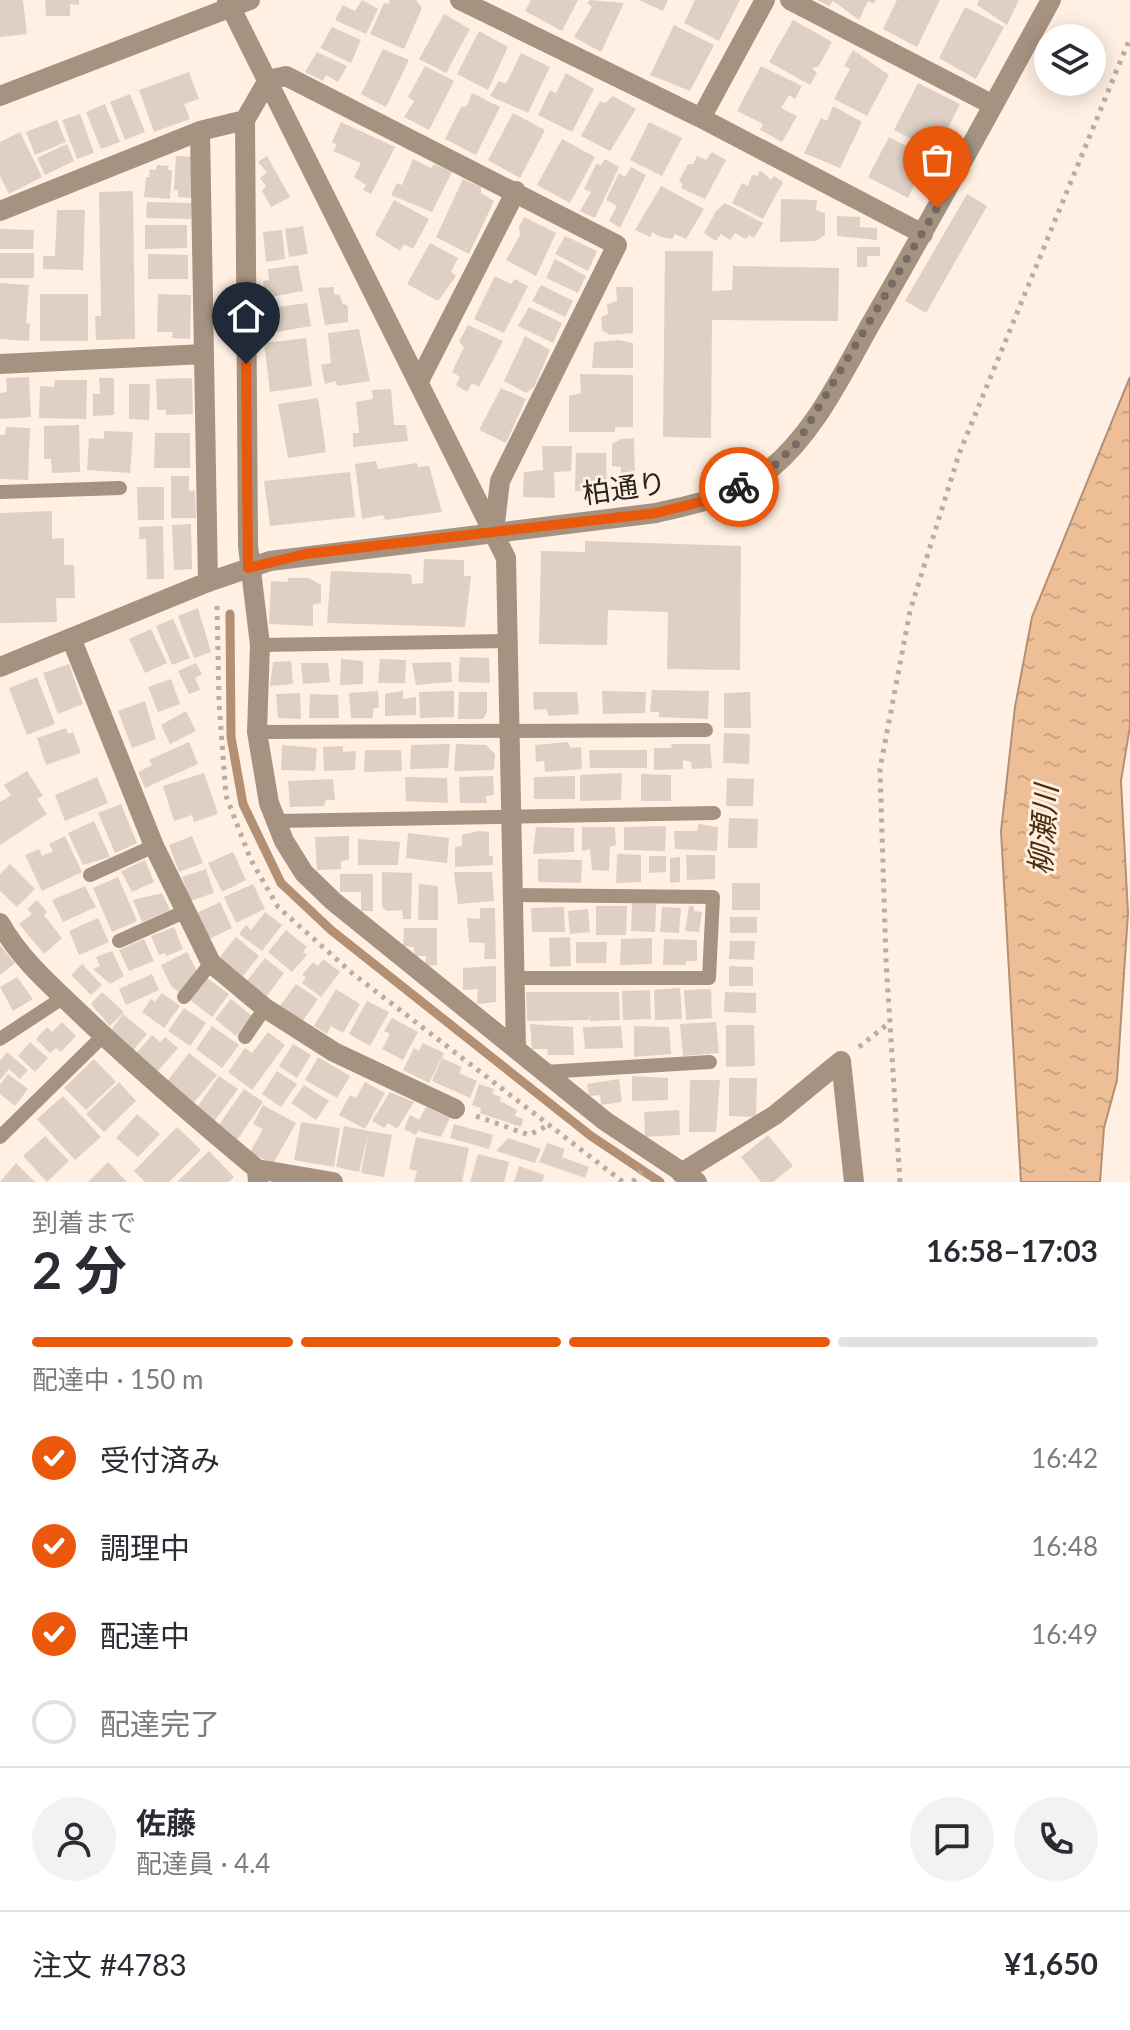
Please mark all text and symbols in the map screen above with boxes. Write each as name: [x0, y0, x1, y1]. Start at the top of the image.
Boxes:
map controls: [1034, 24, 1106, 96]
button: layers: [1034, 24, 1106, 96]
pin: [903, 126, 971, 208]
icon: bag: [915, 138, 959, 182]
pin: [212, 282, 280, 364]
icon: home: [224, 294, 268, 338]
courier: [699, 447, 779, 527]
street label: 柏通り: [580, 464, 668, 510]
icon: bike: [717, 465, 761, 509]
water label: 柳瀬川: [1021, 781, 1063, 876]
text: 到着まで: [32, 1206, 136, 1238]
text: 16:58–17:03: [926, 1232, 1098, 1268]
text: 2 分: [32, 1238, 127, 1300]
text: 配達中 · 150 m: [32, 1363, 203, 1395]
icon: check: [32, 1436, 76, 1480]
text: 受付済み: [100, 1441, 220, 1477]
text: 16:42: [1031, 1442, 1098, 1474]
icon: check: [32, 1524, 76, 1568]
text: 調理中: [100, 1529, 190, 1565]
text: 16:48: [1031, 1530, 1098, 1562]
icon: check: [32, 1612, 76, 1656]
text: 配達中: [100, 1617, 190, 1653]
text: 16:49: [1031, 1618, 1098, 1650]
text: 配達完了: [100, 1705, 220, 1741]
button: person: [32, 1797, 116, 1881]
button: chat: [910, 1797, 994, 1881]
button: phone: [1014, 1797, 1098, 1881]
text: 佐藤: [136, 1804, 196, 1840]
text: 配達員 · 4.4: [136, 1847, 270, 1879]
text: ¥1,650: [1004, 1945, 1098, 1981]
text: 注文 #4783: [32, 1946, 187, 1982]

